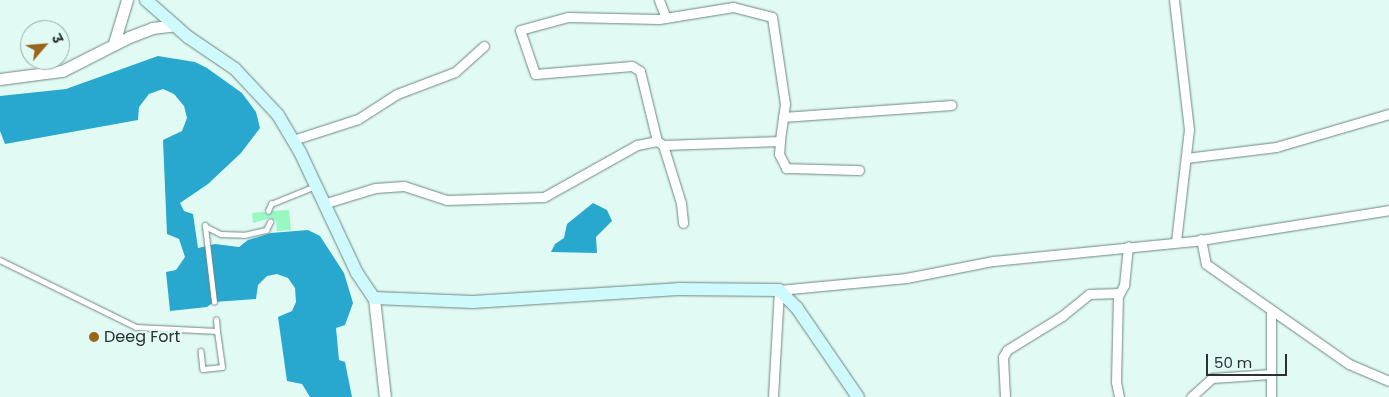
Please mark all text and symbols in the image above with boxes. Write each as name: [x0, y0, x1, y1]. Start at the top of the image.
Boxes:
north arrow: [20, 20, 70, 70]
text: उ: [47, 31, 68, 47]
place label: Deeg Fort: [104, 327, 180, 347]
marker: Deeg Fort: [88, 331, 100, 343]
scale bar: [1209, 344, 1290, 376]
text: 50 m: [1214, 352, 1252, 373]

